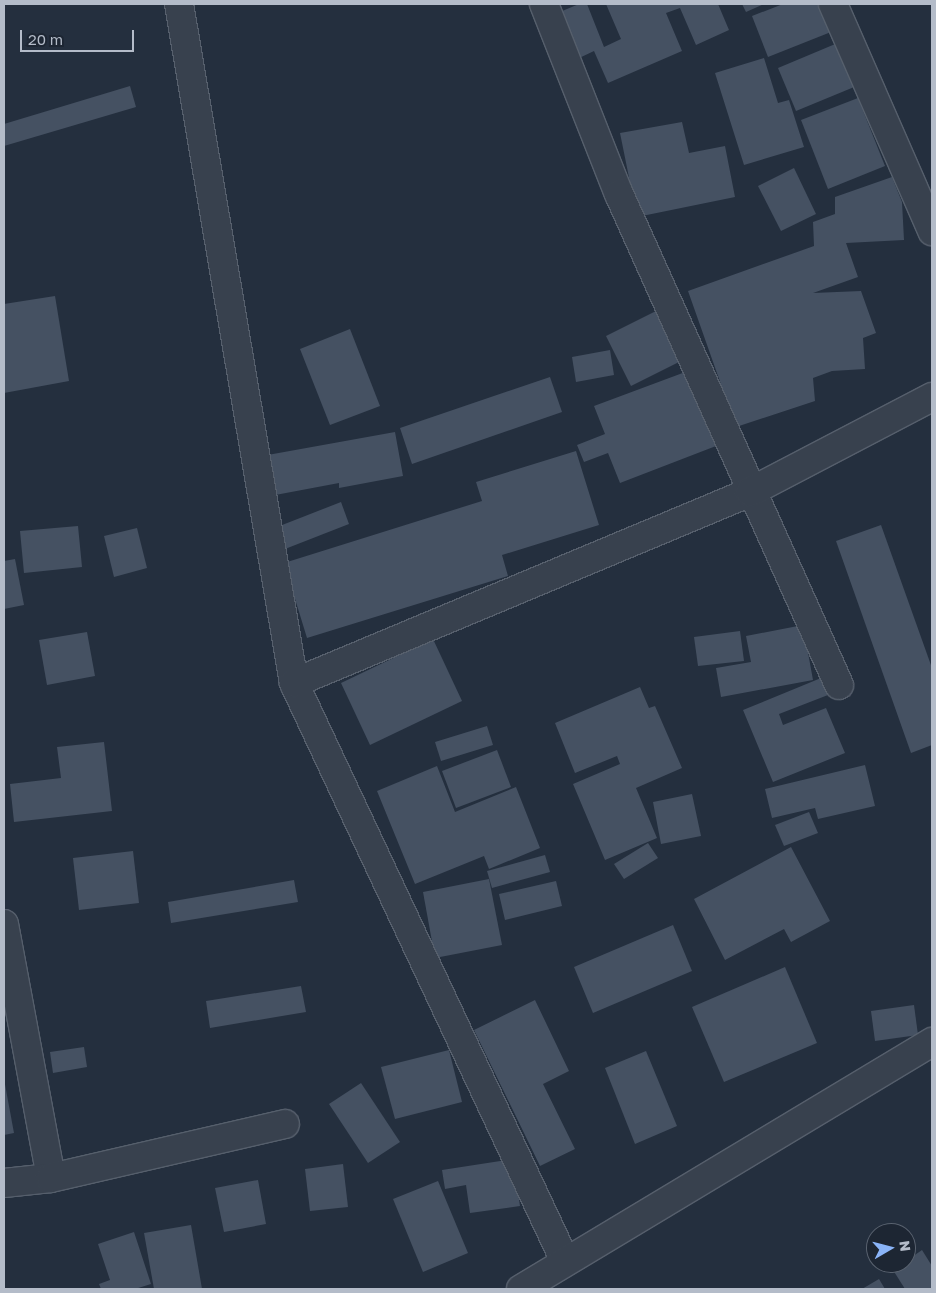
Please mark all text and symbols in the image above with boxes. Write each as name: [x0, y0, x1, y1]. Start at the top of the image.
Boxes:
scale bar: [22, 20, 136, 52]
text: 20 m: [28, 30, 63, 48]
north arrow: [866, 1223, 916, 1273]
text: N: [896, 1240, 915, 1252]

